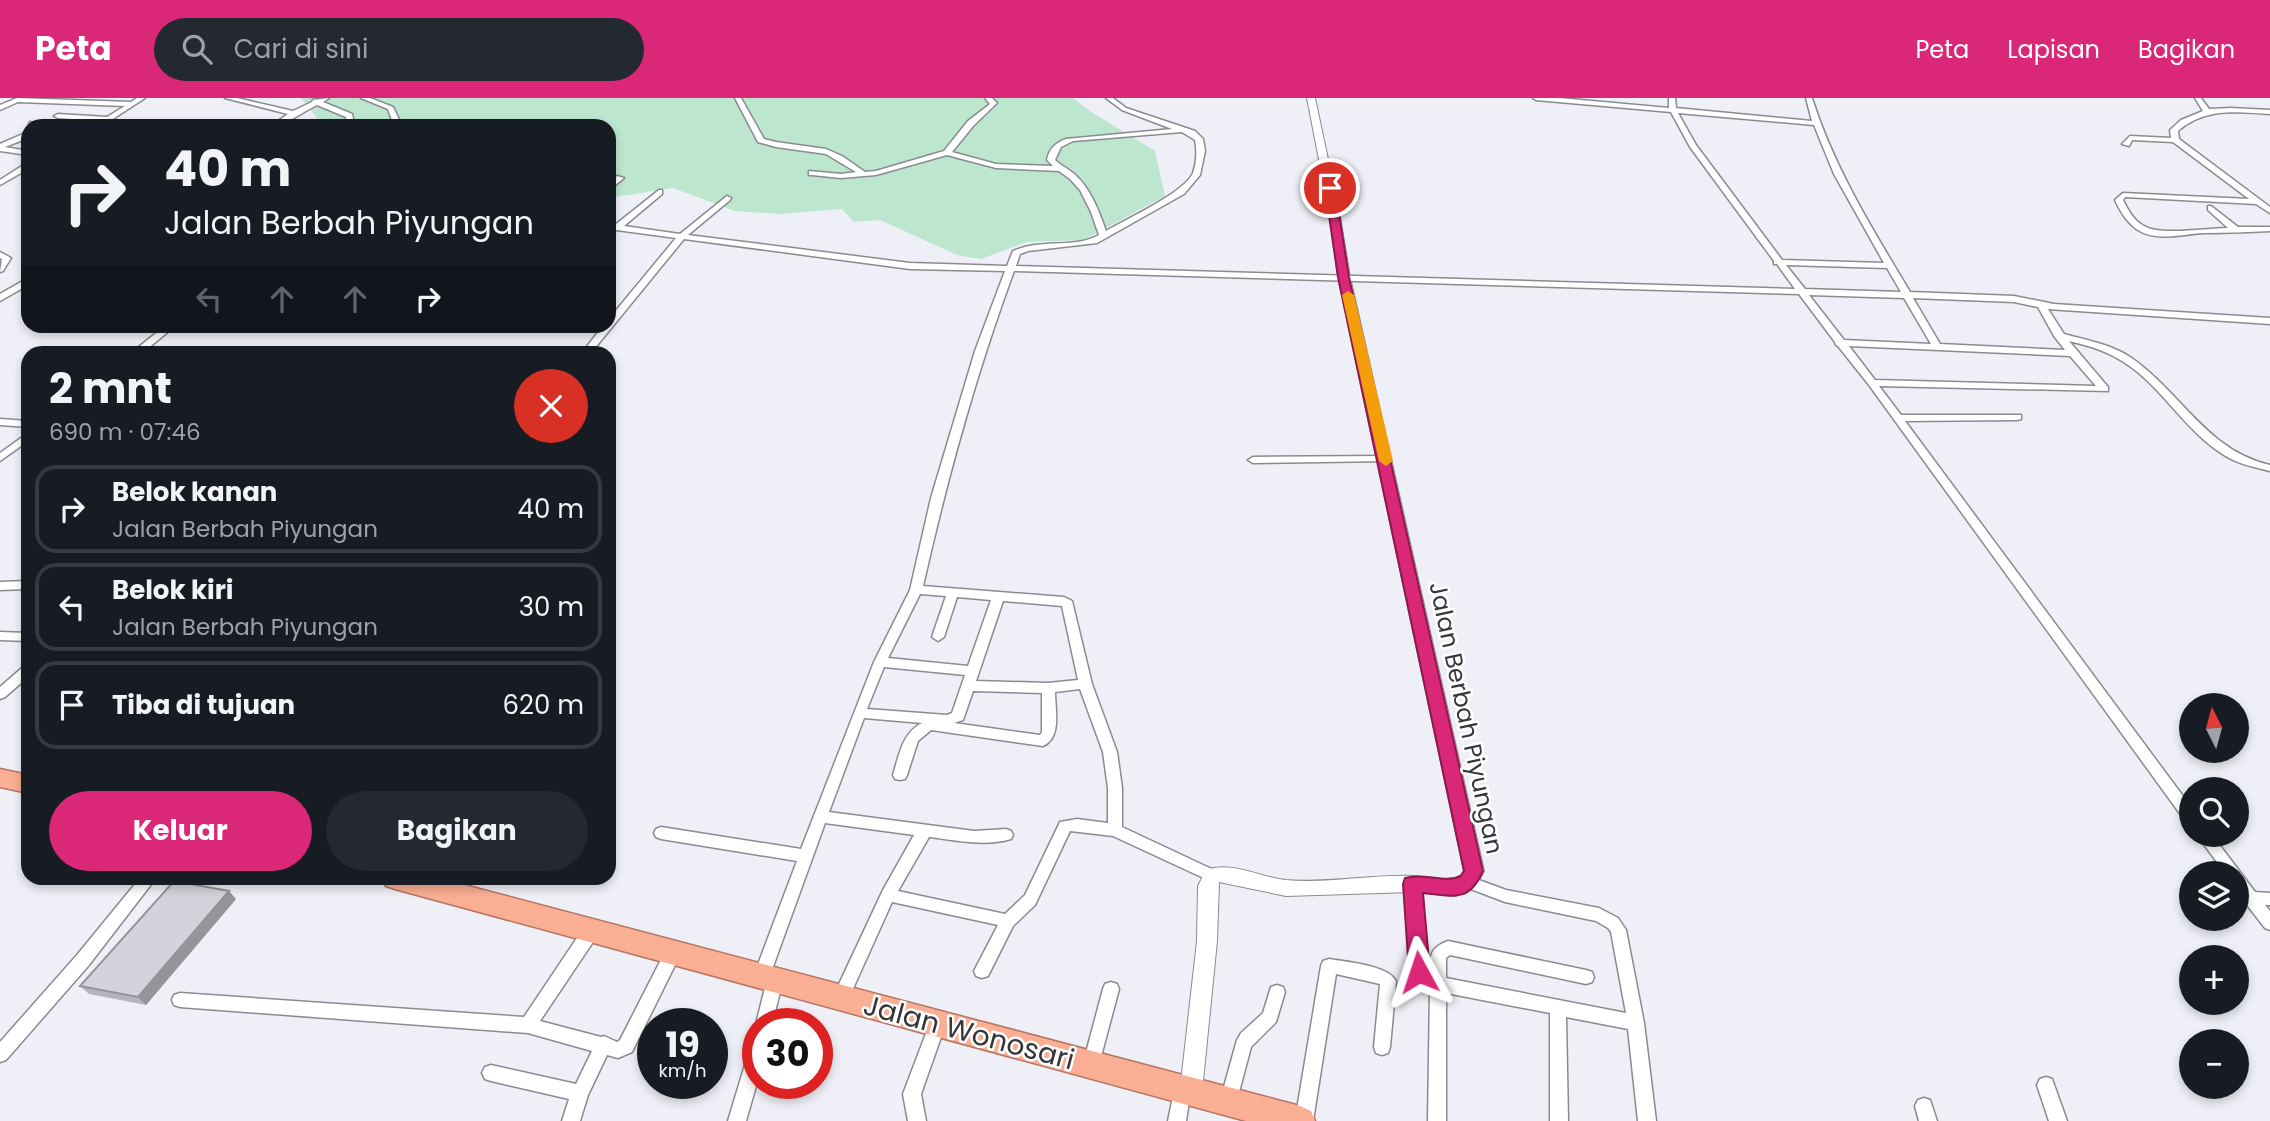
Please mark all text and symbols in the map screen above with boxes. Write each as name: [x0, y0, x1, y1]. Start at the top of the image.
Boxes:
search box: [154, 18, 644, 81]
text: Peta: [35, 25, 112, 72]
icon: search: [178, 30, 216, 68]
text: Cari di sini: [234, 31, 368, 67]
text: Peta: [1915, 33, 1969, 66]
text: Lapisan: [2007, 33, 2100, 66]
text: Bagikan: [2138, 33, 2235, 66]
text: 40 m: [164, 135, 291, 203]
icon: right: [49, 147, 140, 238]
pin: [1300, 158, 1360, 218]
icon: arrive: [1311, 169, 1349, 207]
text: Jalan Berbah Piyungan: [164, 200, 534, 245]
icon: left: [190, 280, 228, 318]
icon: ahead: [263, 280, 301, 318]
icon: ahead: [336, 280, 374, 318]
icon: right: [409, 280, 447, 318]
text: 2 mnt: [49, 359, 172, 418]
button: close: [514, 369, 588, 443]
text: 690 m · 07:46: [49, 416, 201, 448]
text: Belok kanan: [112, 474, 277, 510]
icon: right: [53, 490, 91, 528]
text: 40 m: [518, 491, 584, 527]
text: Jalan Berbah Piyungan: [112, 513, 378, 545]
text: Belok kiri: [112, 572, 234, 608]
street label: Jalan Berbah Piyungan: [1422, 579, 1511, 857]
icon: left: [53, 588, 91, 626]
text: 30 m: [519, 589, 584, 625]
text: Jalan Berbah Piyungan: [112, 611, 378, 643]
icon: arrive: [53, 686, 91, 724]
text: Tiba di tujuan: [112, 687, 295, 723]
text: 620 m: [502, 687, 584, 723]
north arrow: [2179, 693, 2249, 763]
map controls: [2179, 693, 2249, 1099]
button: search: [2179, 777, 2249, 847]
button: Keluar: [49, 791, 312, 871]
button: Bagikan: [326, 791, 588, 871]
button: layers: [2179, 861, 2249, 931]
position arrow: [1382, 935, 1456, 1009]
button: +: [2179, 945, 2249, 1015]
street label: Jalan Wonosari: [859, 986, 1079, 1079]
speed limit sign: 30: [742, 1008, 833, 1099]
text: 19: [665, 1020, 700, 1069]
button: −: [2179, 1029, 2249, 1099]
text: km/h: [659, 1058, 706, 1083]

